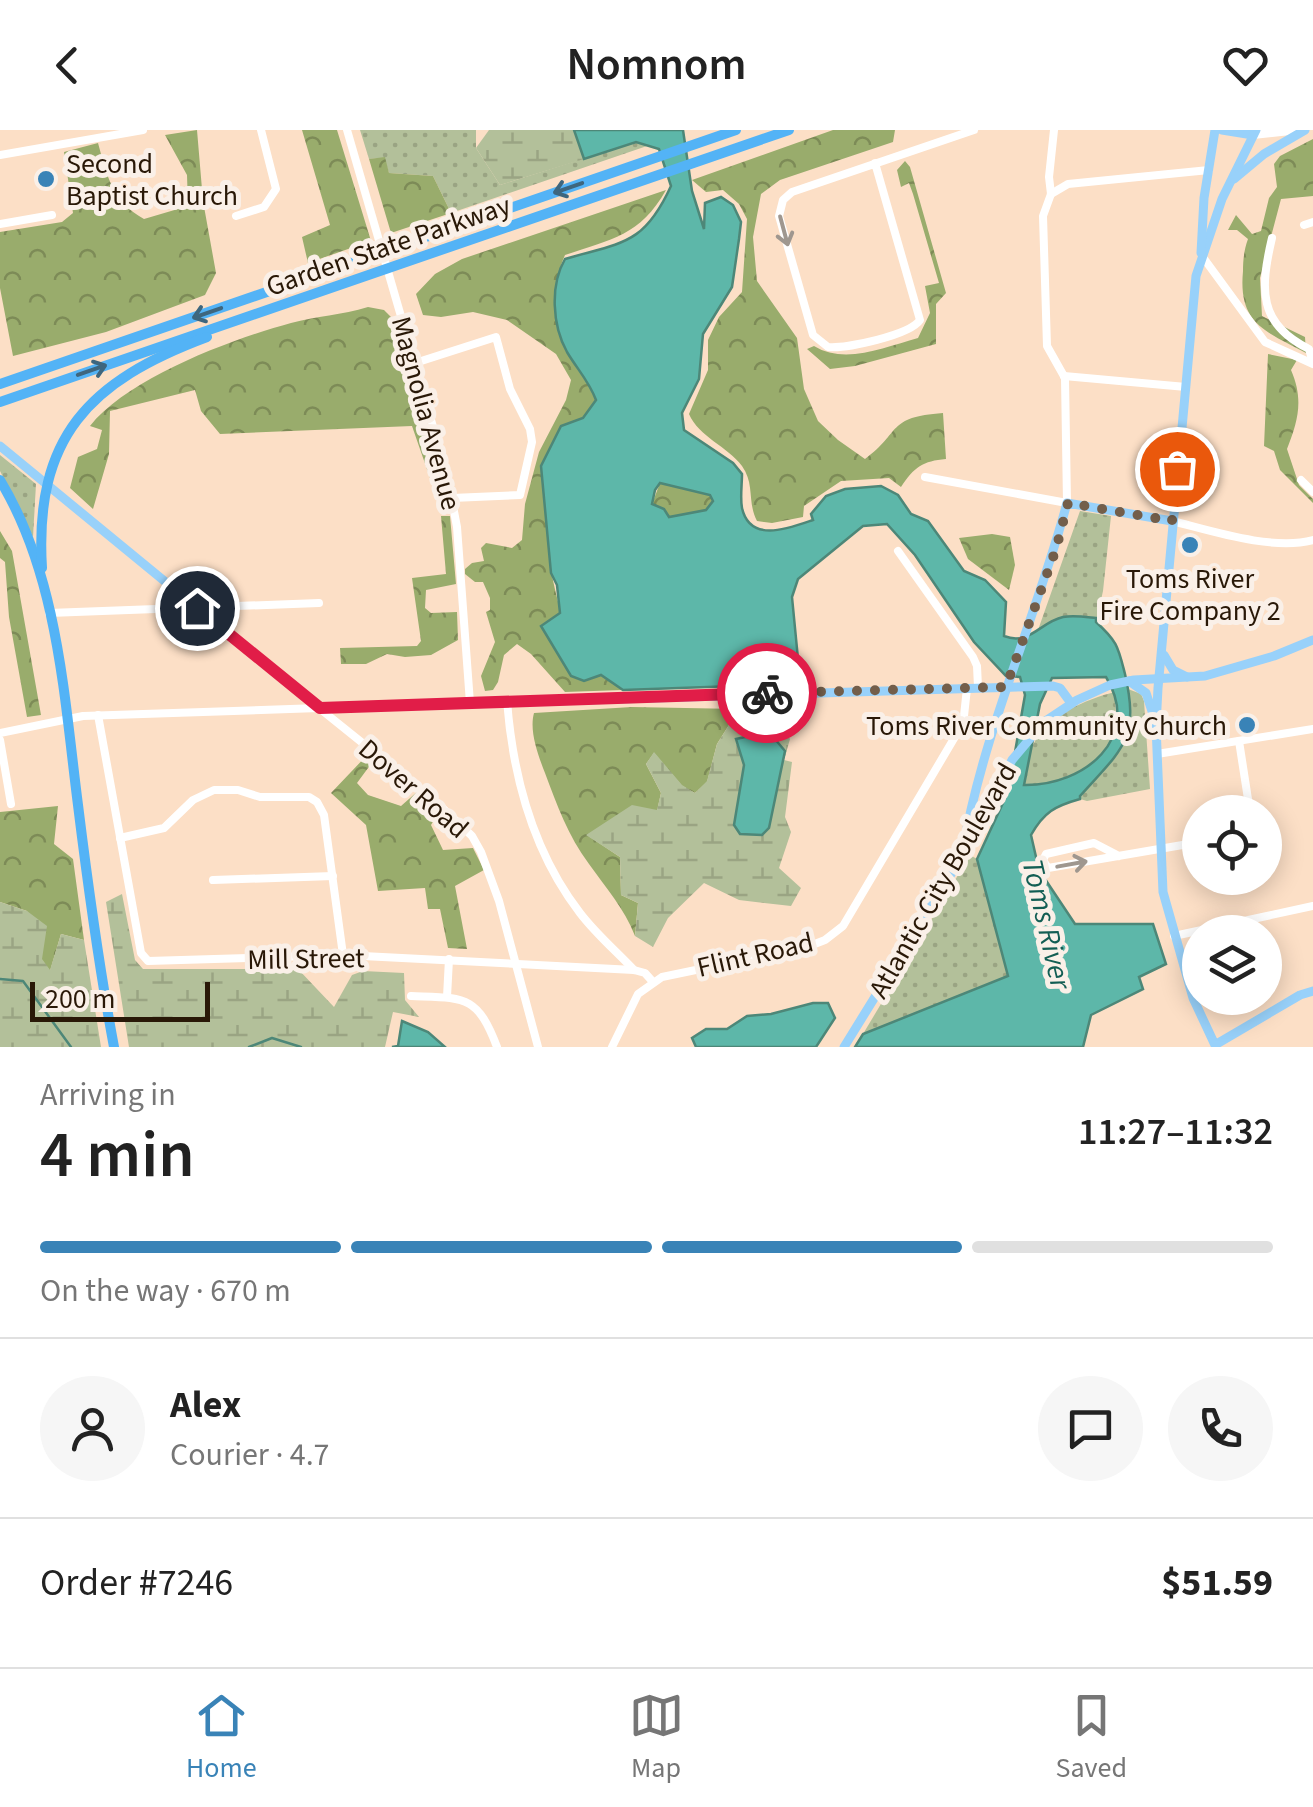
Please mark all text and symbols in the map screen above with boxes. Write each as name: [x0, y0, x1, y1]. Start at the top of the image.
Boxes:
text: Nomnom: [566, 33, 747, 97]
icon: back: [40, 38, 95, 93]
icon: heart: [1218, 38, 1273, 93]
place label: Second Baptist Church: [66, 144, 238, 216]
marker: Second Baptist Church: [35, 168, 57, 190]
one-way arrow: [552, 181, 584, 199]
street label: Garden State Parkway: [261, 185, 516, 307]
one-way arrow: [775, 215, 794, 246]
one-way arrow: [192, 306, 223, 324]
street label: Magnolia Avenue: [381, 312, 471, 515]
one-way arrow: [76, 359, 108, 377]
pin: [1135, 427, 1220, 512]
icon: bag: [1150, 442, 1205, 497]
marker: Toms River Fire Company 2: [1179, 534, 1201, 556]
place label: Toms River Fire Company 2: [1099, 559, 1281, 631]
pin: [155, 566, 240, 651]
icon: home: [170, 581, 225, 636]
courier: [717, 643, 817, 743]
icon: bike: [740, 666, 795, 721]
place label: Toms River Community Church: [866, 706, 1227, 746]
marker: Toms River Community Church: [1236, 714, 1258, 736]
street label: Dover Road: [349, 730, 477, 848]
street label: Atlantic City Boulevard: [859, 755, 1027, 1006]
map controls: [1182, 795, 1282, 1015]
button: locate: [1182, 795, 1282, 895]
one-way arrow: [1055, 854, 1087, 873]
water label: Toms River: [1011, 855, 1083, 995]
button: layers: [1182, 915, 1282, 1015]
street label: Flint Road: [693, 922, 817, 988]
street label: Mill Street: [247, 938, 366, 980]
scale bar: [30, 977, 210, 1021]
text: 200 m: [45, 979, 116, 1019]
text: Arriving in: [40, 1072, 176, 1118]
text: 11:27–11:32: [1078, 1105, 1273, 1159]
text: 4 min: [40, 1109, 195, 1202]
text: On the way · 670 m: [40, 1268, 291, 1314]
button: person: [40, 1376, 145, 1481]
button: chat: [1038, 1376, 1143, 1481]
button: phone: [1168, 1376, 1273, 1481]
text: Alex: [170, 1378, 241, 1432]
text: Courier · 4.7: [170, 1432, 330, 1478]
text: Order #7246: [40, 1556, 233, 1610]
text: $51.59: [1161, 1556, 1273, 1610]
tab: Home: [186, 1688, 257, 1788]
tab: Map: [629, 1688, 684, 1788]
tab: Saved: [1056, 1688, 1127, 1788]

